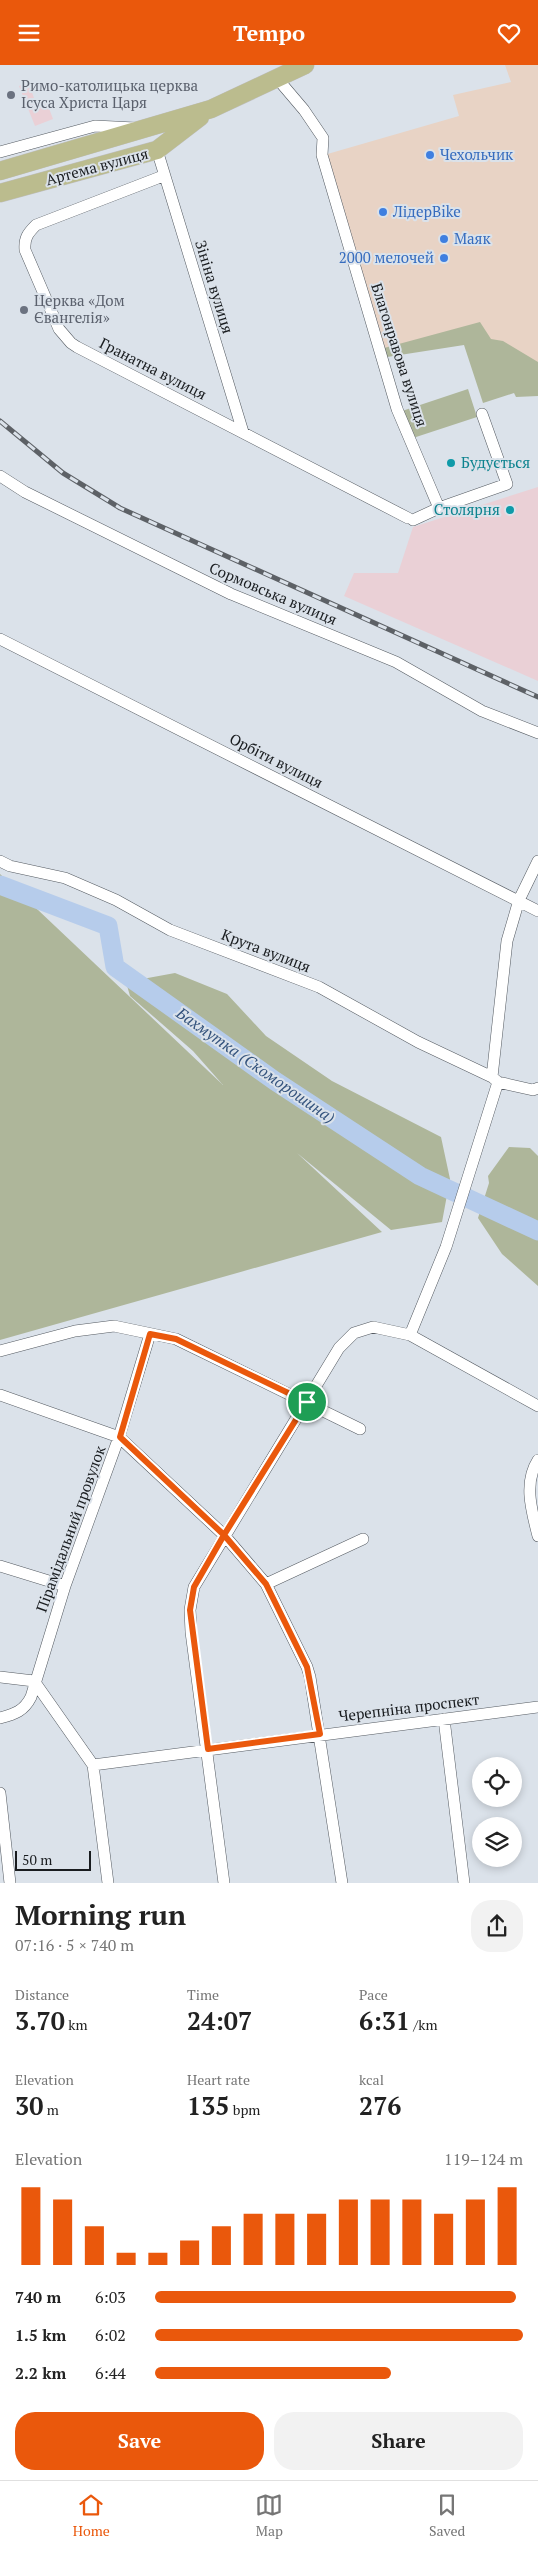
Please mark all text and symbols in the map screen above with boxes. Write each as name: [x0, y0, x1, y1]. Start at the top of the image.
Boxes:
text: Tempo: [233, 18, 305, 47]
icon: menu: [15, 19, 43, 47]
icon: heart: [495, 19, 523, 47]
place label: Римо-католицька церква Ісуса Христа Царя: [21, 75, 199, 112]
marker: Римо-католицька церква Ісуса Христа Царя: [5, 89, 17, 101]
street label: Артема вулиця: [43, 143, 150, 189]
place label: Чехольчик: [440, 144, 514, 164]
marker: Чехольчик: [424, 149, 436, 161]
place label: ЛідерBike: [392, 201, 461, 221]
marker: ЛідерBike: [377, 206, 389, 218]
place label: Маяк: [454, 228, 492, 248]
marker: Маяк: [438, 233, 450, 245]
street label: Зініна вулиця: [191, 238, 239, 336]
place label: 2000 мелочей: [339, 247, 434, 267]
marker: 2000 мелочей: [438, 252, 450, 264]
street label: Благонравова вулиця: [367, 280, 433, 429]
place label: Церква «Дом Євангелія»: [34, 290, 125, 327]
marker: Церква «Дом Євангелія»: [18, 304, 30, 316]
street label: Гранатна вулиця: [97, 333, 210, 404]
place label: Будується: [461, 452, 530, 472]
marker: Будується: [445, 457, 457, 469]
place label: Столярня: [434, 499, 500, 519]
marker: Столярня: [504, 504, 516, 516]
street label: Сормовська вулиця: [206, 557, 340, 629]
street label: Орбіти вулиця: [226, 728, 327, 792]
street label: Крута вулиця: [219, 924, 314, 976]
water label: Бахмутка (Скоморошина): [171, 1001, 340, 1128]
pin: [286, 1381, 328, 1423]
icon: arrive: [293, 1388, 321, 1416]
street label: Пірамідальний провулок: [31, 1442, 110, 1615]
street label: Черепніна проспект: [337, 1688, 481, 1726]
map controls: [472, 1757, 522, 1867]
button: locate: [472, 1757, 522, 1807]
button: layers: [472, 1817, 522, 1867]
scale bar: [15, 1847, 91, 1871]
text: 50 m: [22, 1850, 52, 1869]
text: Morning run: [15, 1896, 186, 1933]
button: share: [471, 1900, 523, 1952]
text: 07:16 · 5 × 740 m: [15, 1934, 134, 1956]
text: Distance: [15, 1985, 69, 2004]
text: Time: [187, 1985, 219, 2004]
text: Pace: [359, 1985, 388, 2004]
text: 3.70: [15, 2004, 65, 2037]
text: 24:07: [187, 2004, 252, 2037]
text: 6:31: [359, 2004, 410, 2037]
text: km: [65, 2015, 88, 2034]
text: /km: [410, 2015, 437, 2034]
text: Elevation: [15, 2070, 74, 2089]
text: Heart rate: [187, 2070, 250, 2089]
text: kcal: [359, 2070, 384, 2089]
text: 30: [15, 2089, 43, 2122]
text: 135: [187, 2089, 229, 2122]
text: 276: [359, 2089, 401, 2122]
text: m: [43, 2100, 59, 2119]
text: bpm: [229, 2100, 260, 2119]
text: Elevation: [15, 2148, 82, 2170]
text: 119–124 m: [444, 2148, 523, 2170]
text: 740 m: [15, 2286, 61, 2308]
text: 6:03: [95, 2286, 126, 2308]
text: 1.5 km: [15, 2324, 66, 2346]
text: 6:02: [95, 2324, 126, 2346]
text: 2.2 km: [15, 2362, 66, 2384]
text: 6:44: [95, 2362, 126, 2384]
button: Save: [15, 2412, 264, 2470]
button: Share: [274, 2412, 523, 2470]
tab: Home: [73, 2491, 110, 2540]
tab: Map: [255, 2491, 283, 2540]
tab: Saved: [429, 2491, 465, 2540]

